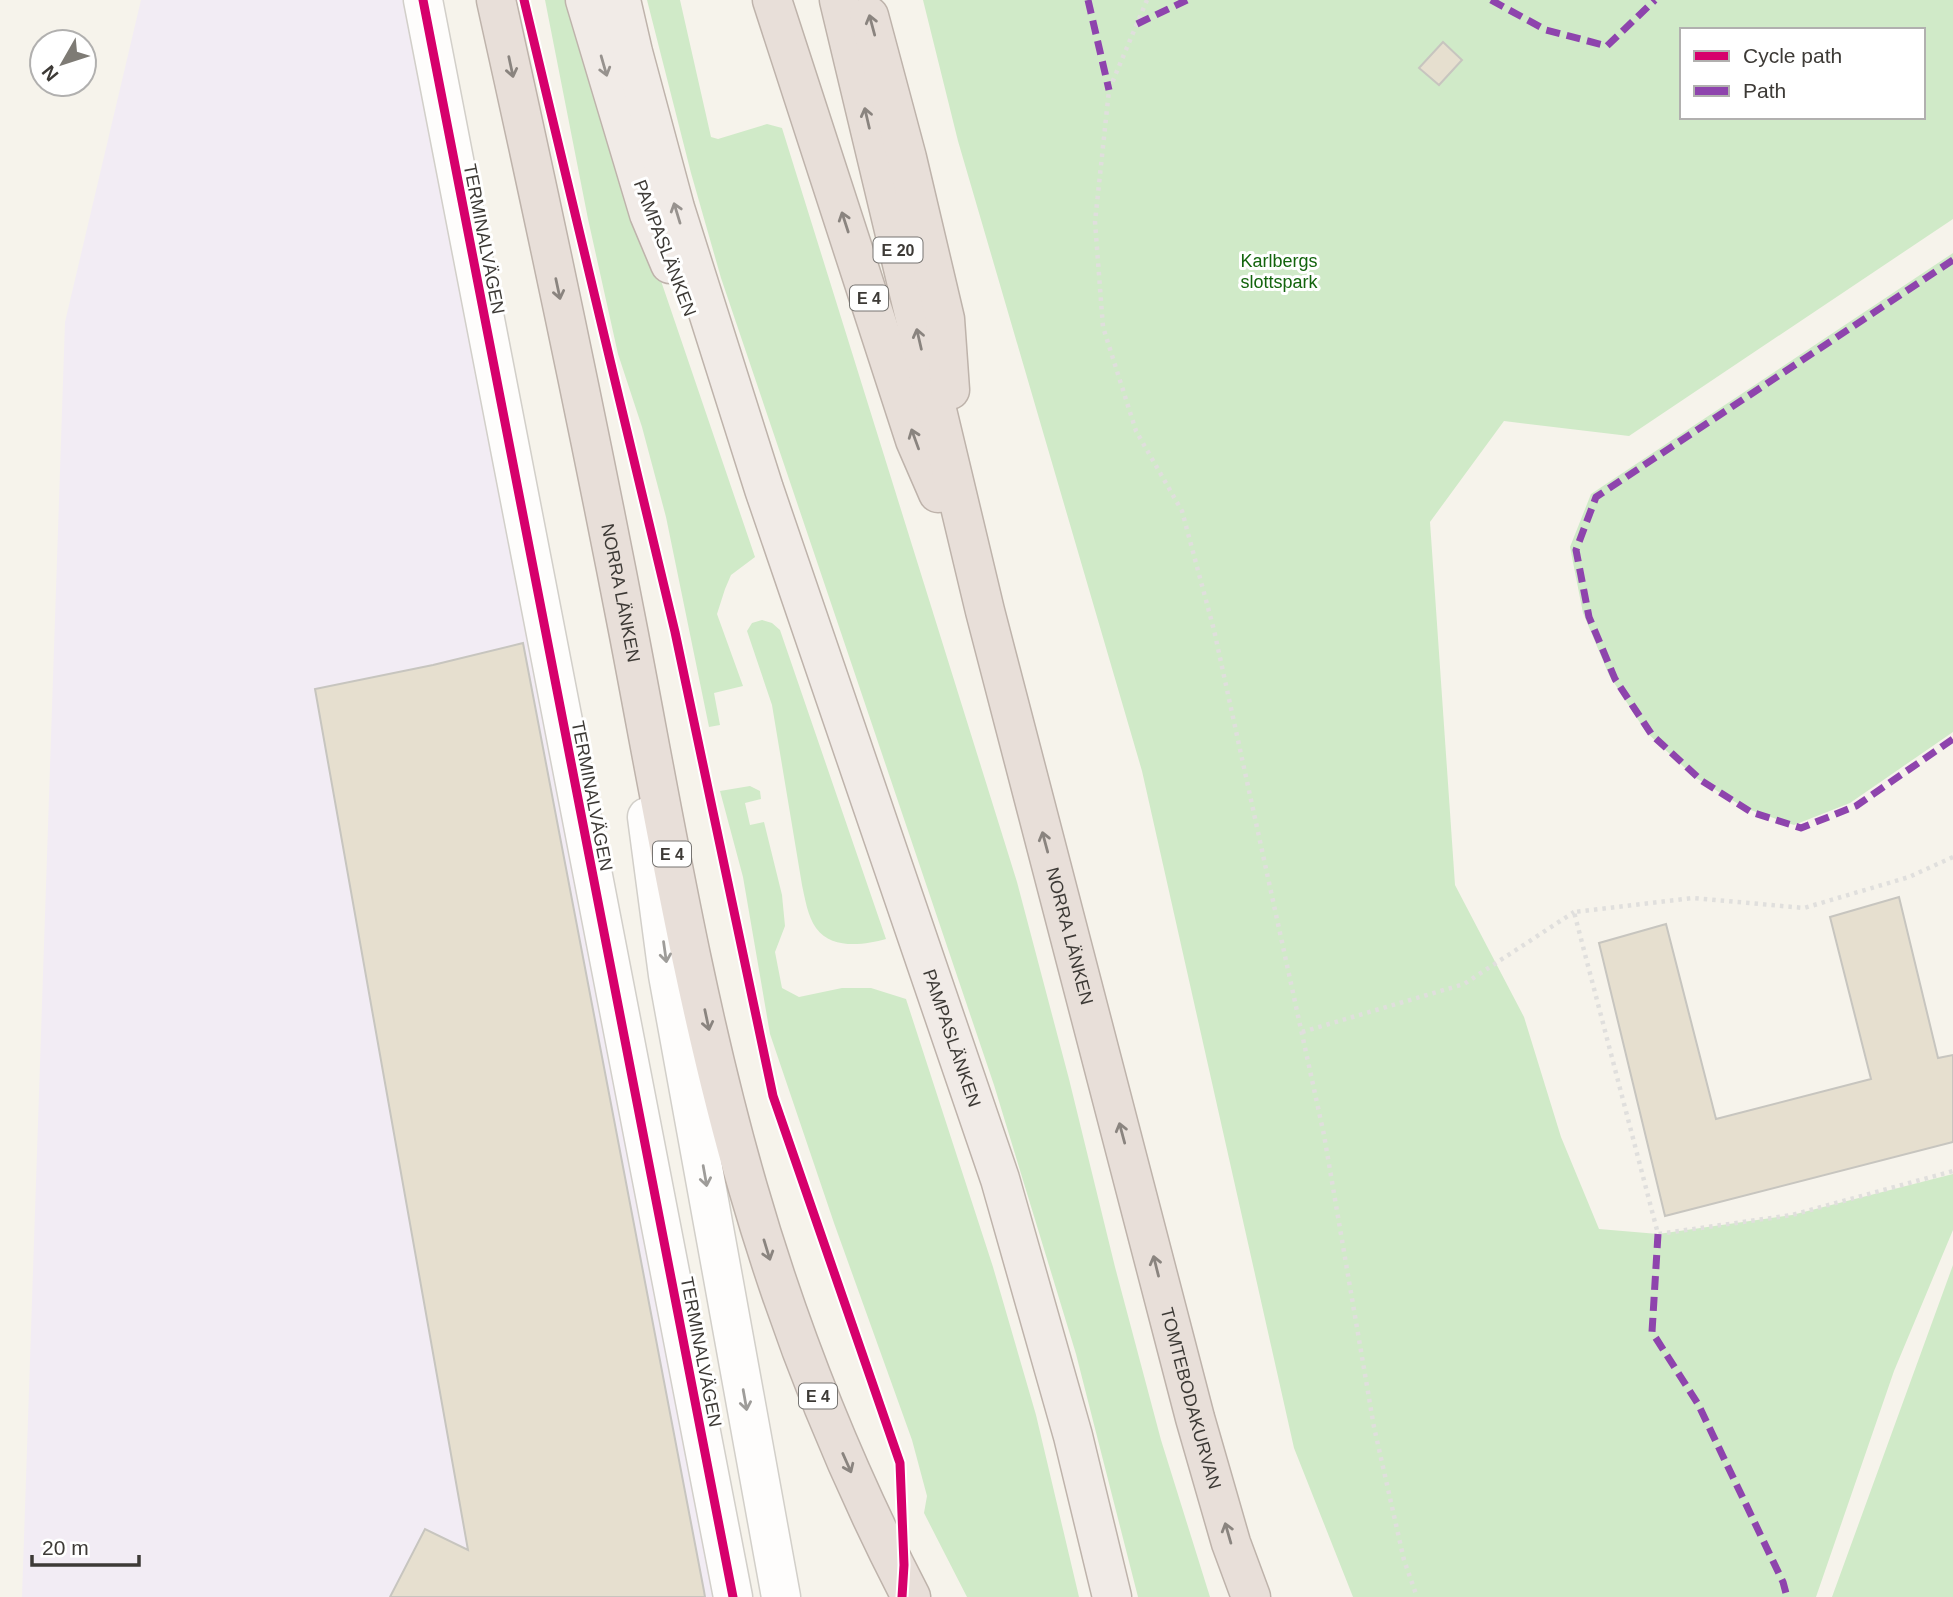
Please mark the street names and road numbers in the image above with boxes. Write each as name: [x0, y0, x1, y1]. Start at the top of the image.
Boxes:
street label: TERMINALVÄGEN: [460, 162, 508, 316]
street label: PAMPASLÄNKEN: [630, 177, 700, 319]
road number: E 20: [874, 238, 922, 262]
road number: E 4: [850, 286, 888, 310]
street label: NORRA LÄNKEN: [597, 522, 644, 664]
street label: TERMINALVÄGEN: [568, 719, 616, 873]
road number: E 4: [653, 842, 691, 866]
street label: NORRA LÄNKEN: [1042, 865, 1097, 1007]
street label: PAMPASLÄNKEN: [919, 967, 985, 1110]
street label: TERMINALVÄGEN: [677, 1275, 725, 1429]
street label: TOMTEBODAKURVAN: [1157, 1305, 1225, 1491]
road number: E 4: [799, 1384, 837, 1408]

